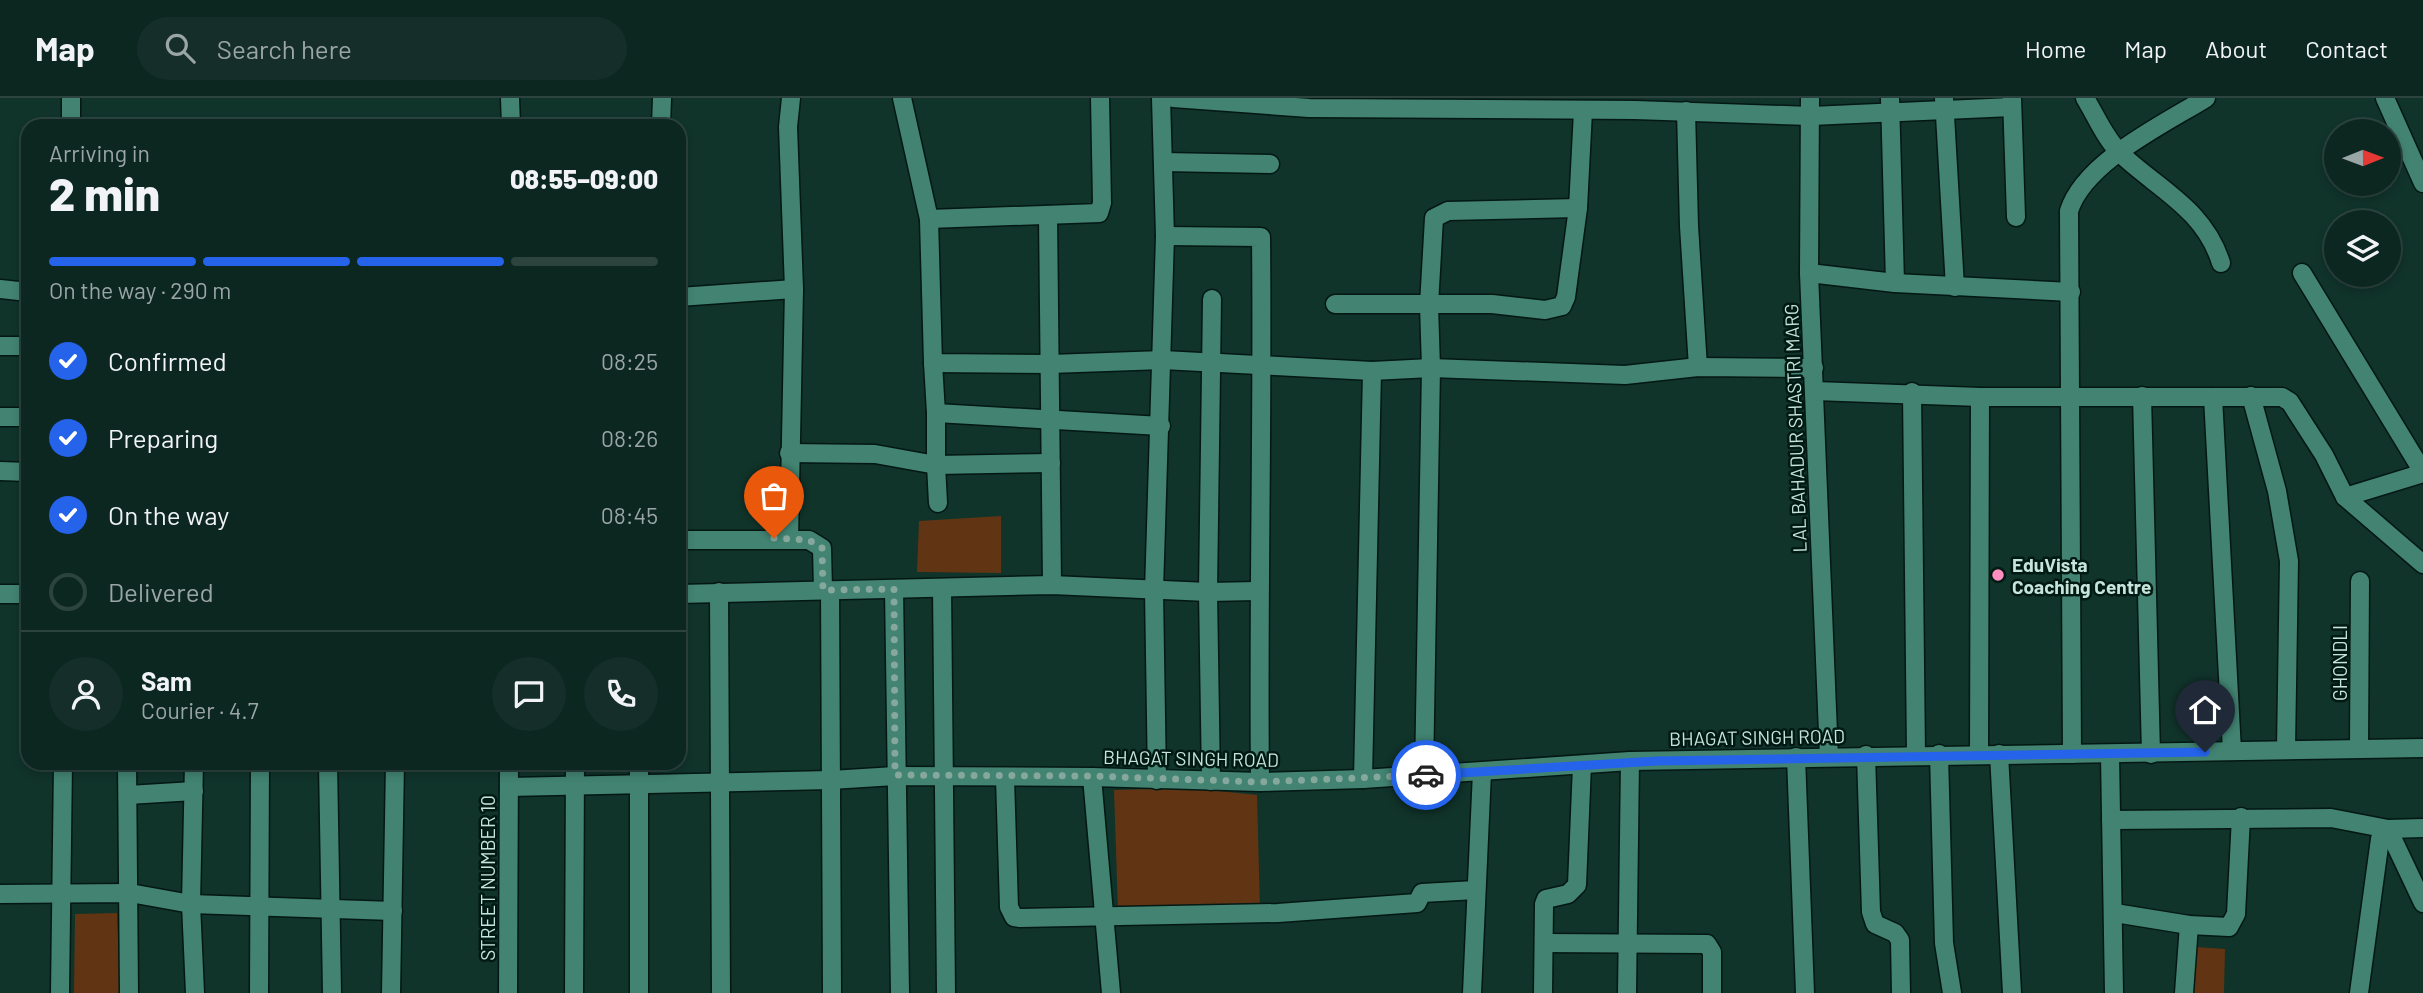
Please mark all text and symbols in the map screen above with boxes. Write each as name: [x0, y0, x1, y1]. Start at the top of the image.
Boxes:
search box: [137, 17, 627, 80]
text: Map: [35, 28, 95, 68]
icon: search: [161, 29, 199, 67]
text: Search here: [217, 33, 352, 64]
text: Home: [2025, 34, 2086, 63]
text: Map: [2124, 34, 2167, 63]
text: About: [2205, 34, 2267, 63]
text: Contact: [2305, 34, 2388, 63]
north arrow: [2324, 119, 2401, 196]
map controls: [2324, 119, 2401, 287]
text: Arriving in: [49, 139, 150, 167]
text: 08:55–09:00: [510, 163, 658, 194]
text: 2 min: [49, 165, 160, 220]
button: layers: [2324, 210, 2401, 287]
text: On the way · 290 m: [49, 276, 231, 304]
street label: LAL BAHADUR SHASTRI MARG: [1779, 303, 1811, 553]
icon: check: [49, 342, 87, 380]
text: Confirmed: [108, 345, 227, 376]
text: 08:25: [601, 347, 658, 375]
icon: check: [49, 419, 87, 457]
text: Preparing: [108, 422, 218, 453]
text: 08:26: [601, 424, 658, 452]
pin: [744, 466, 804, 538]
icon: bag: [755, 477, 793, 515]
icon: check: [49, 496, 87, 534]
text: On the way: [108, 499, 229, 530]
text: 08:45: [601, 501, 658, 529]
place label: EduVista Coaching Centre: [2012, 553, 2151, 598]
marker: EduVista Coaching Centre: [1990, 567, 2006, 583]
text: Delivered: [108, 576, 214, 607]
street label: GHONDLI: [2328, 625, 2351, 701]
button: person: [49, 657, 123, 731]
button: chat: [492, 657, 566, 731]
button: phone: [584, 657, 658, 731]
text: Sam: [141, 665, 192, 696]
pin: [2175, 680, 2235, 752]
icon: home: [2186, 691, 2224, 729]
text: Courier · 4.7: [141, 696, 259, 724]
street label: BHAGAT SINGH ROAD: [1669, 724, 1845, 750]
courier: [1391, 740, 1461, 810]
street label: BHAGAT SINGH ROAD: [1103, 745, 1279, 771]
icon: car: [1407, 756, 1445, 794]
street label: STREET NUMBER 10: [476, 795, 499, 961]

